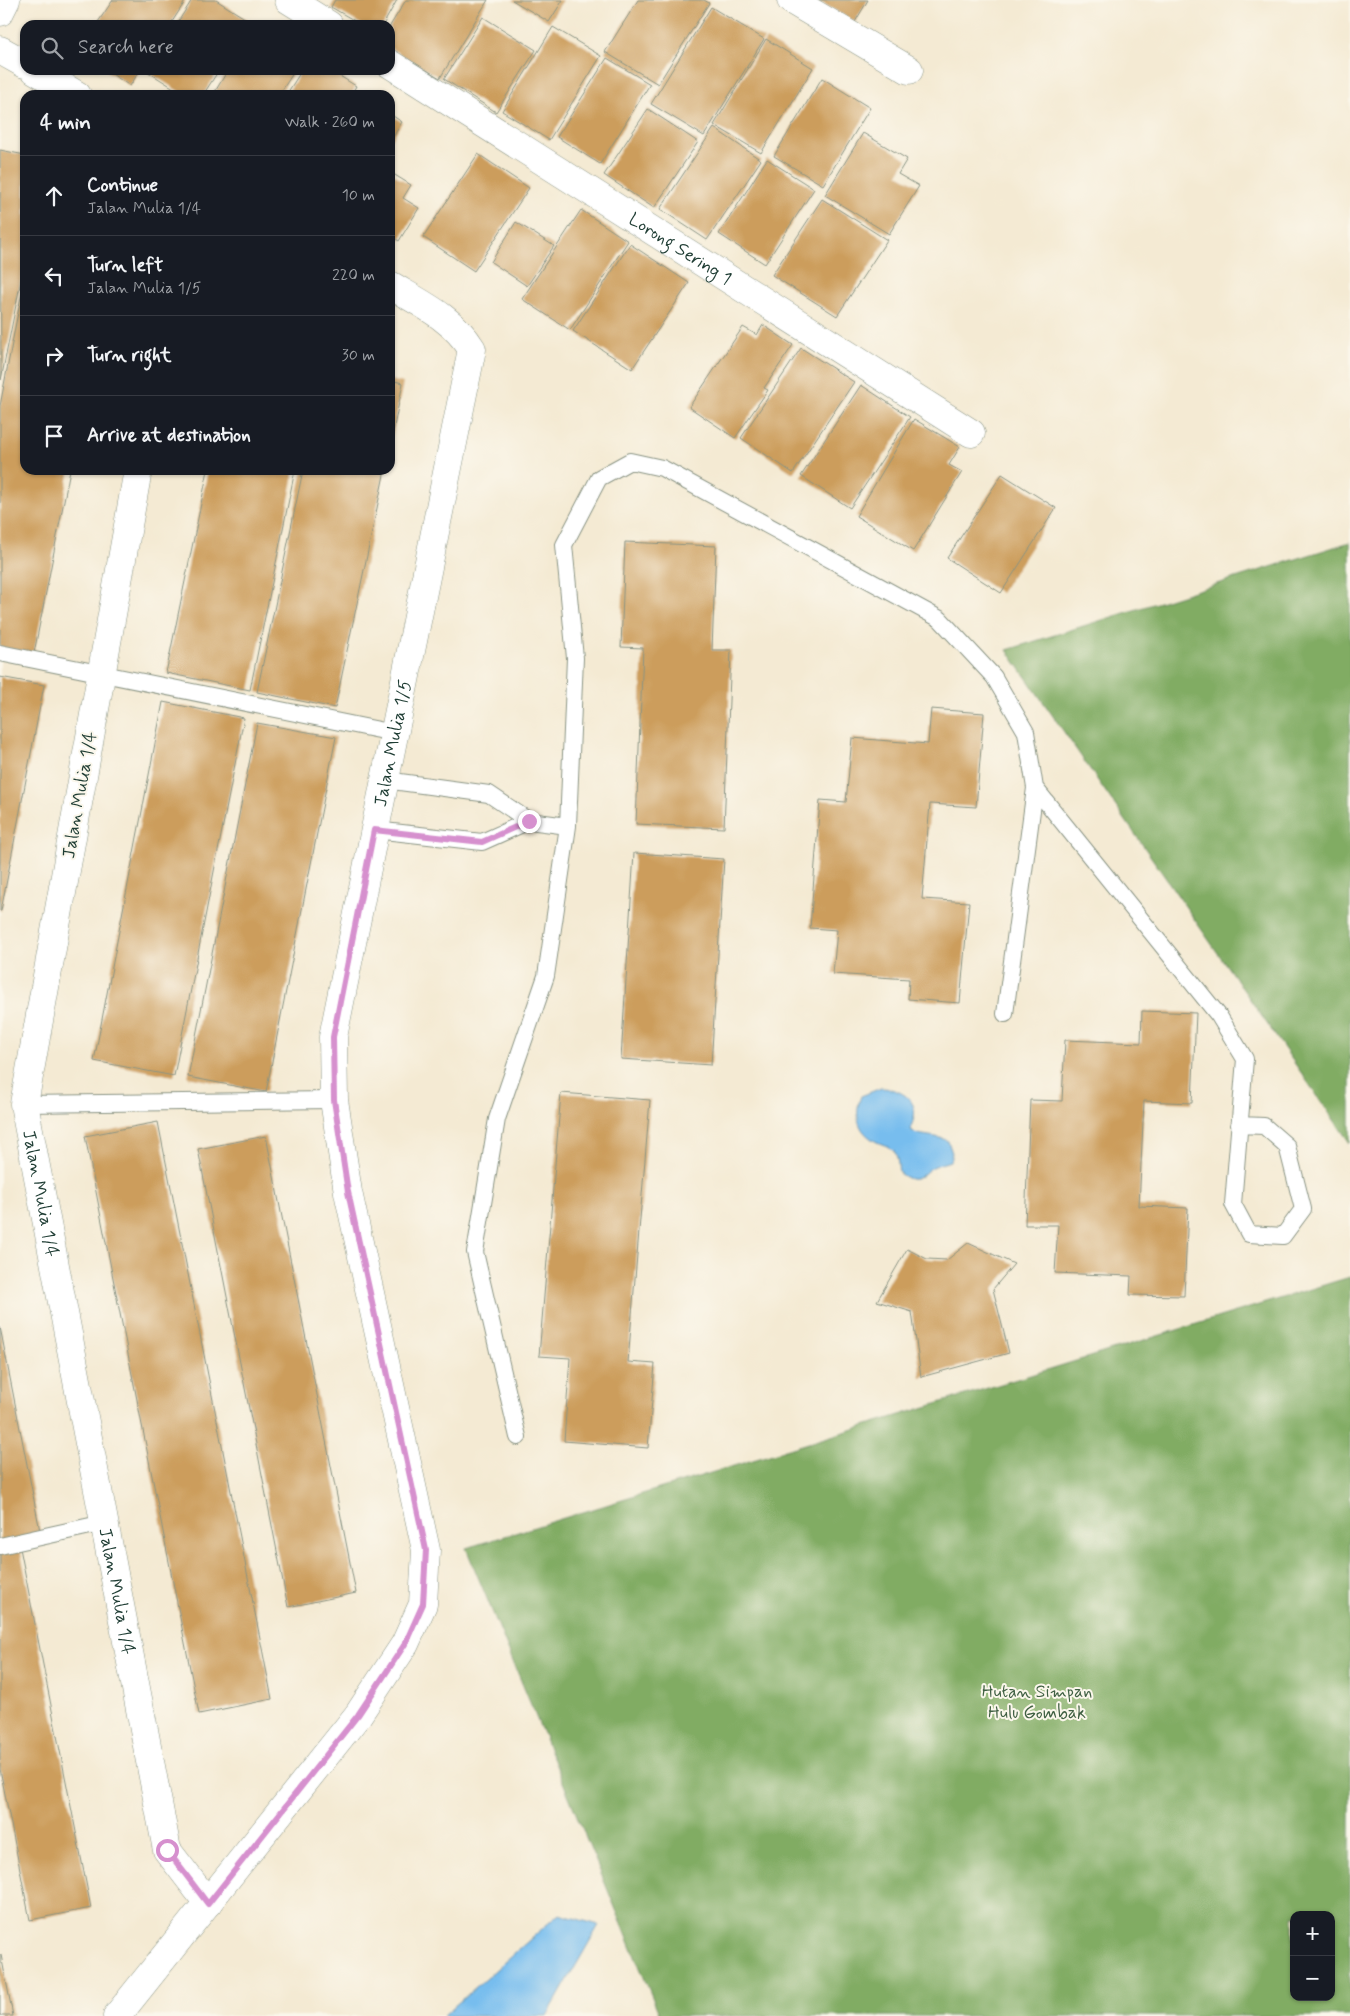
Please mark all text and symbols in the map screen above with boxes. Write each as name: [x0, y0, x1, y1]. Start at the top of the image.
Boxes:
search box: [20, 20, 395, 75]
icon: search: [38, 34, 66, 62]
text: Search here: [78, 35, 174, 60]
text: 4 min: [40, 109, 91, 137]
text: Walk · 260 m: [285, 112, 375, 133]
text: Continue: [87, 173, 158, 198]
icon: ahead: [40, 182, 68, 210]
text: 10 m: [342, 185, 375, 206]
text: Jalan Mulia 1/4: [87, 198, 201, 219]
street label: Lorong Sering 1: [624, 208, 736, 291]
text: Turn left: [87, 253, 163, 278]
icon: left: [40, 262, 68, 290]
text: 220 m: [332, 265, 375, 286]
text: Jalan Mulia 1/5: [87, 278, 201, 299]
icon: right: [40, 342, 68, 370]
text: Turn right: [87, 343, 171, 368]
text: 30 m: [342, 345, 375, 366]
icon: arrive: [40, 422, 68, 450]
text: Arrive at destination: [87, 423, 251, 448]
street label: Jalan Mulia 1/5: [369, 678, 418, 809]
street label: Jalan Mulia 1/4: [57, 730, 103, 861]
route end: [518, 810, 541, 833]
street label: Jalan Mulia 1/4: [16, 1128, 64, 1259]
street label: Jalan Mulia 1/4: [92, 1526, 140, 1657]
park label: Hutan Simpan Hulu Gombak: [982, 1680, 1092, 1725]
route start: [156, 1839, 179, 1862]
map controls: [1290, 1911, 1335, 2001]
button: +: [1290, 1911, 1335, 1956]
button: −: [1290, 1956, 1335, 2001]

